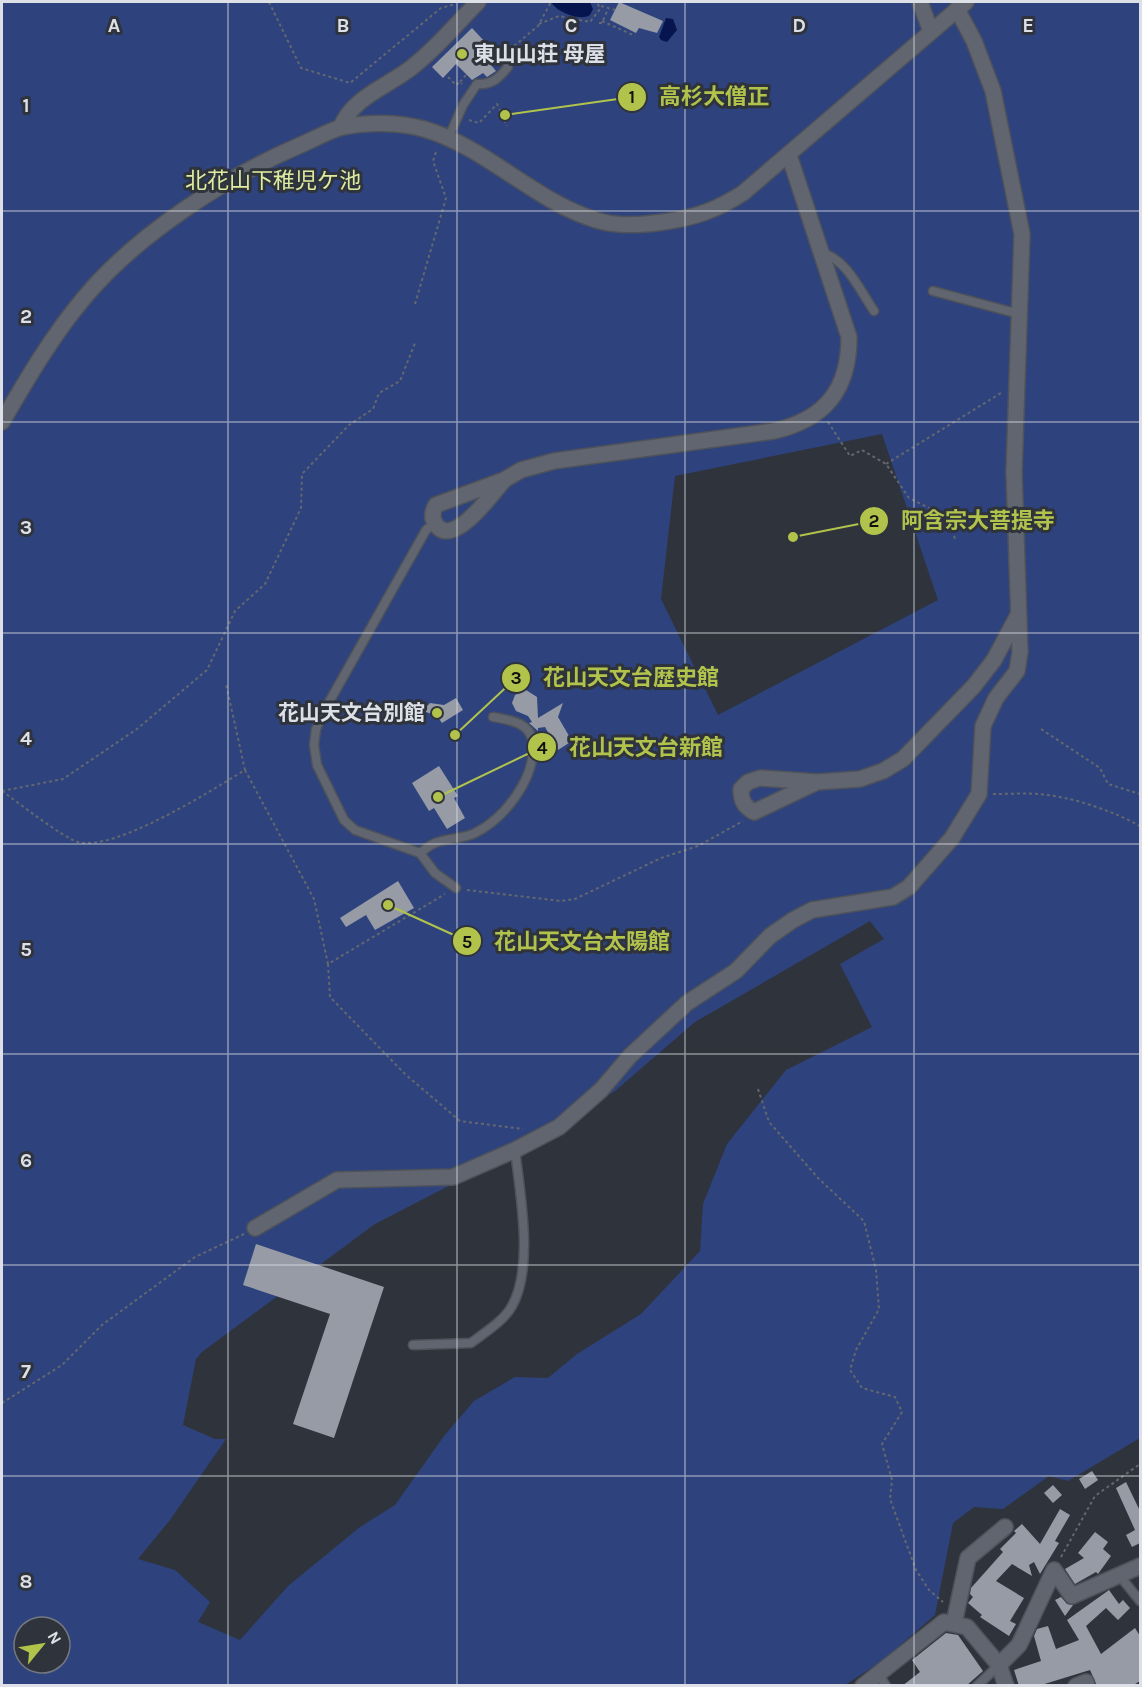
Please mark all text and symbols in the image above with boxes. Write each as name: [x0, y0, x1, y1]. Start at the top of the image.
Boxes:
text: A: [108, 14, 121, 37]
text: B: [337, 14, 349, 37]
text: C: [565, 14, 577, 37]
text: D: [792, 14, 806, 37]
text: E: [1022, 14, 1034, 37]
place label: 東山山荘 母屋: [474, 42, 605, 66]
marker: 東山山荘 母屋: [455, 47, 469, 61]
callout: 高杉大僧正: [617, 77, 781, 117]
text: 高杉大僧正: [659, 84, 769, 110]
text: 1: [629, 86, 635, 108]
text: 1: [22, 94, 30, 117]
district label: 北花山下稚児ケ池: [185, 168, 361, 194]
text: 2: [20, 305, 32, 328]
callout: 阿含宗大菩提寺: [859, 501, 1067, 541]
text: 阿含宗大菩提寺: [901, 508, 1055, 534]
text: 2: [869, 510, 879, 532]
text: 3: [20, 516, 32, 539]
callout: 花山天文台歴史館: [501, 658, 731, 698]
text: 花山天文台歴史館: [543, 665, 719, 691]
text: 3: [510, 667, 522, 689]
place label: 花山天文台別館: [278, 701, 425, 725]
marker: 花山天文台別館: [430, 706, 444, 720]
text: 4: [20, 727, 32, 750]
callout: 花山天文台新館: [527, 727, 735, 767]
text: 花山天文台新館: [569, 735, 723, 761]
text: 4: [537, 737, 548, 759]
callout: 花山天文台太陽館: [452, 921, 682, 961]
text: 花山天文台太陽館: [494, 929, 670, 955]
text: 5: [462, 931, 472, 953]
text: 5: [20, 938, 32, 961]
text: 6: [20, 1149, 32, 1172]
text: 7: [21, 1360, 31, 1383]
text: 8: [20, 1570, 32, 1593]
north arrow: [12, 1615, 72, 1675]
text: N: [43, 1628, 66, 1647]

